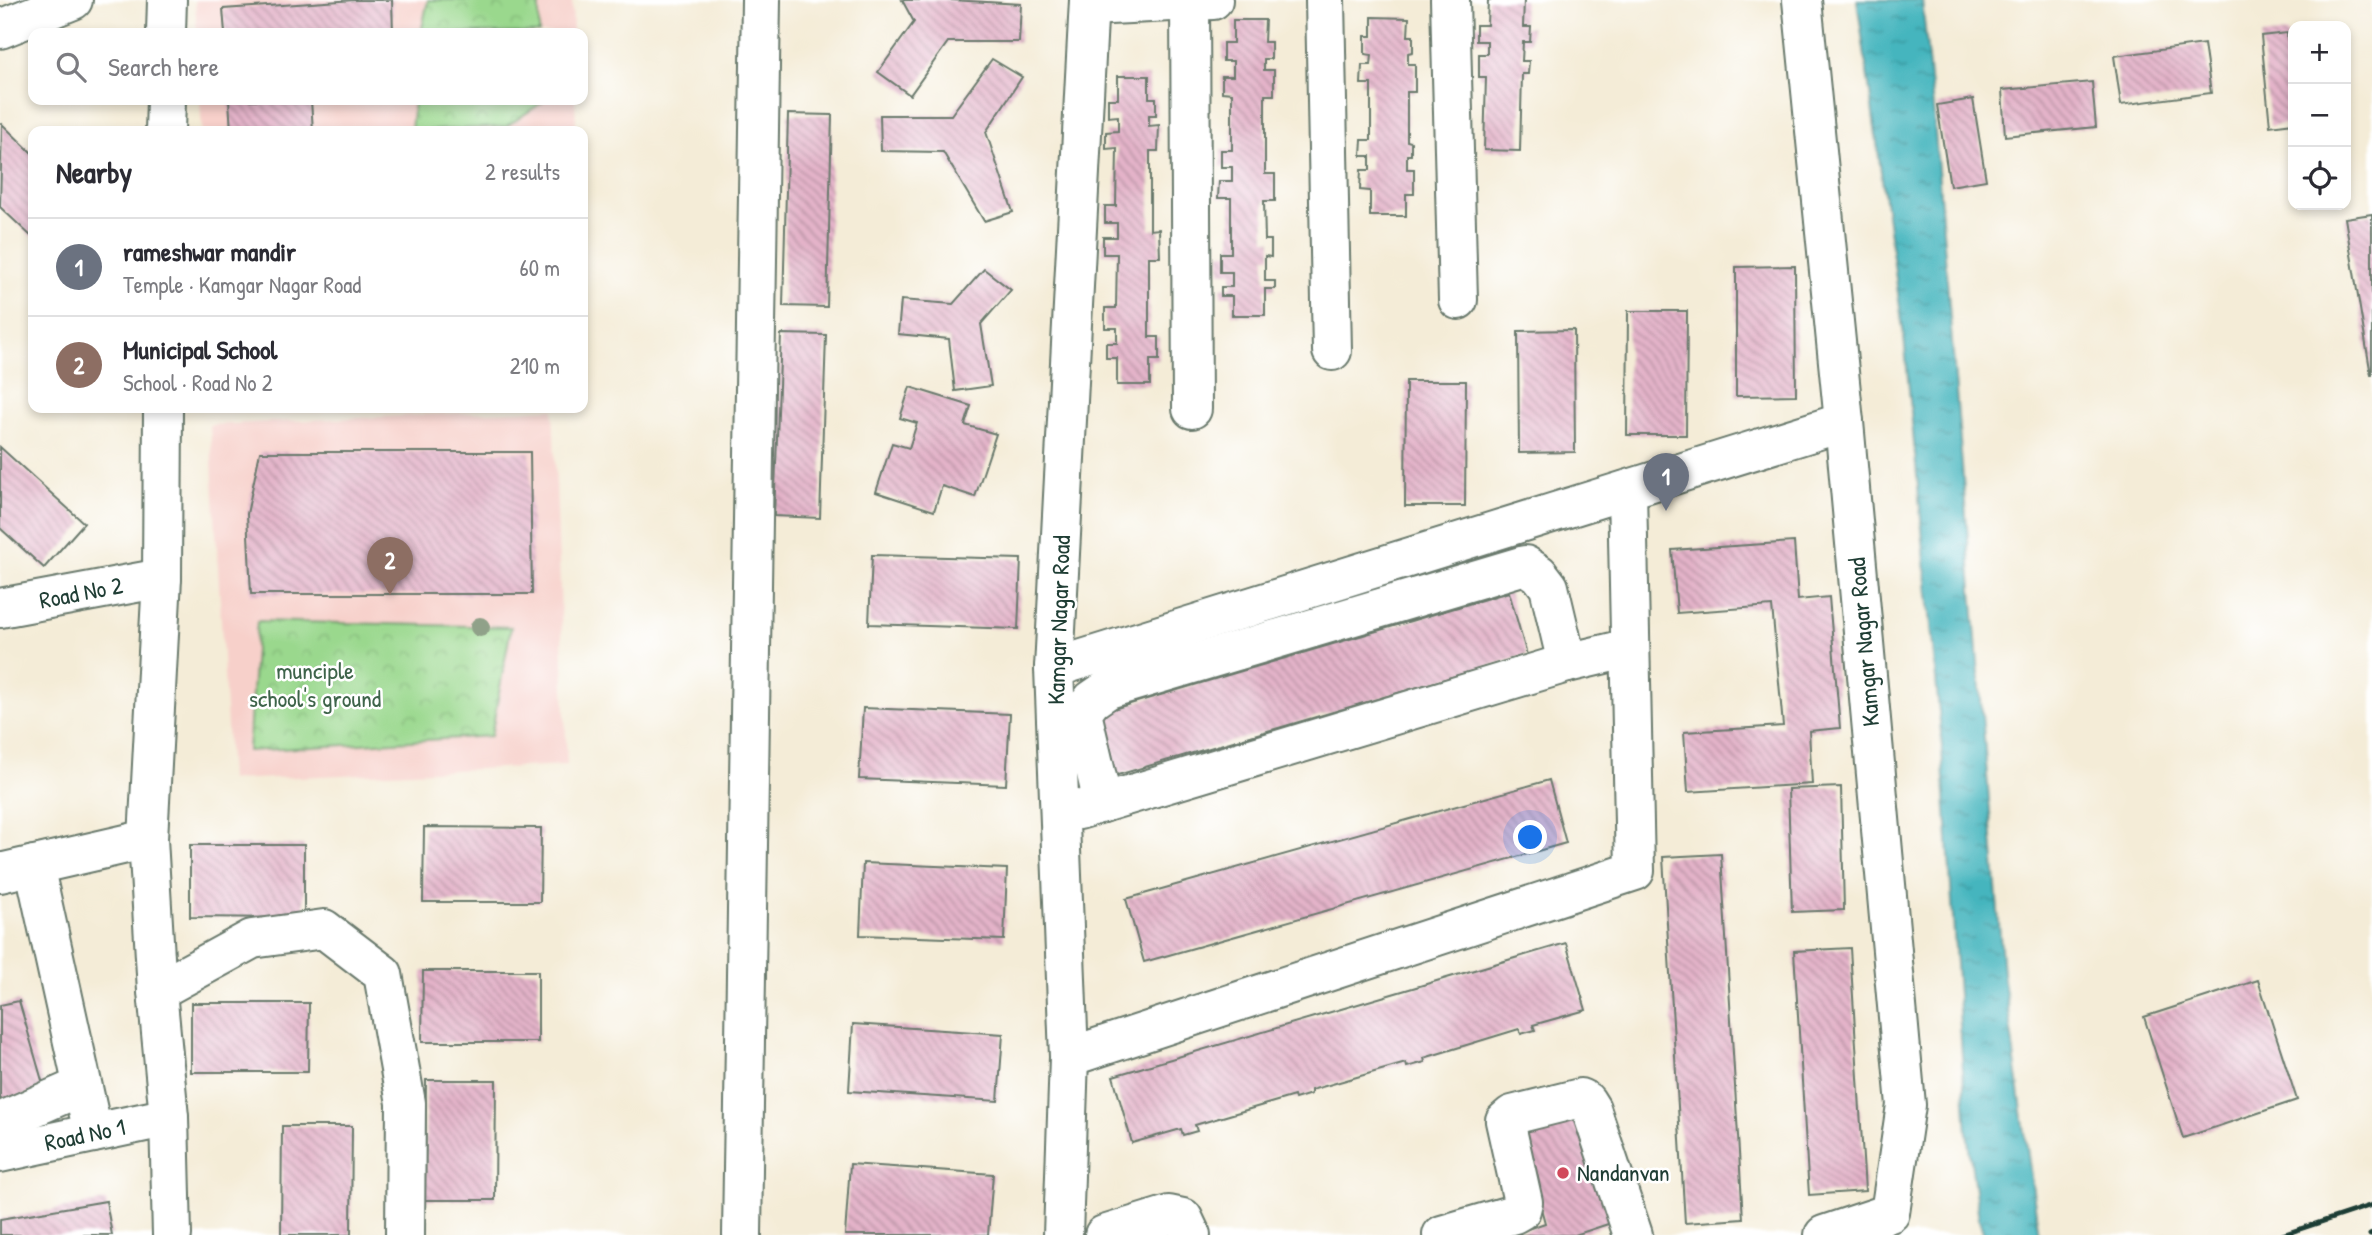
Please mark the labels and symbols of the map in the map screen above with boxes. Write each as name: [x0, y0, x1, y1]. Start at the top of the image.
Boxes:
pin: 1: [1643, 453, 1689, 511]
street label: Kamgar Nagar Road: [1039, 535, 1077, 705]
pin: 2: [367, 537, 413, 595]
street label: Kamgar Nagar Road: [1840, 556, 1886, 728]
street label: Road No 2: [36, 568, 125, 616]
park label: munciple school's ground: [249, 654, 381, 714]
your location: [1513, 820, 1547, 854]
street label: Road No 1: [42, 1110, 128, 1158]
place label: Nandanvan: [1577, 1156, 1670, 1188]
marker: Nandanvan: [1555, 1165, 1571, 1181]

